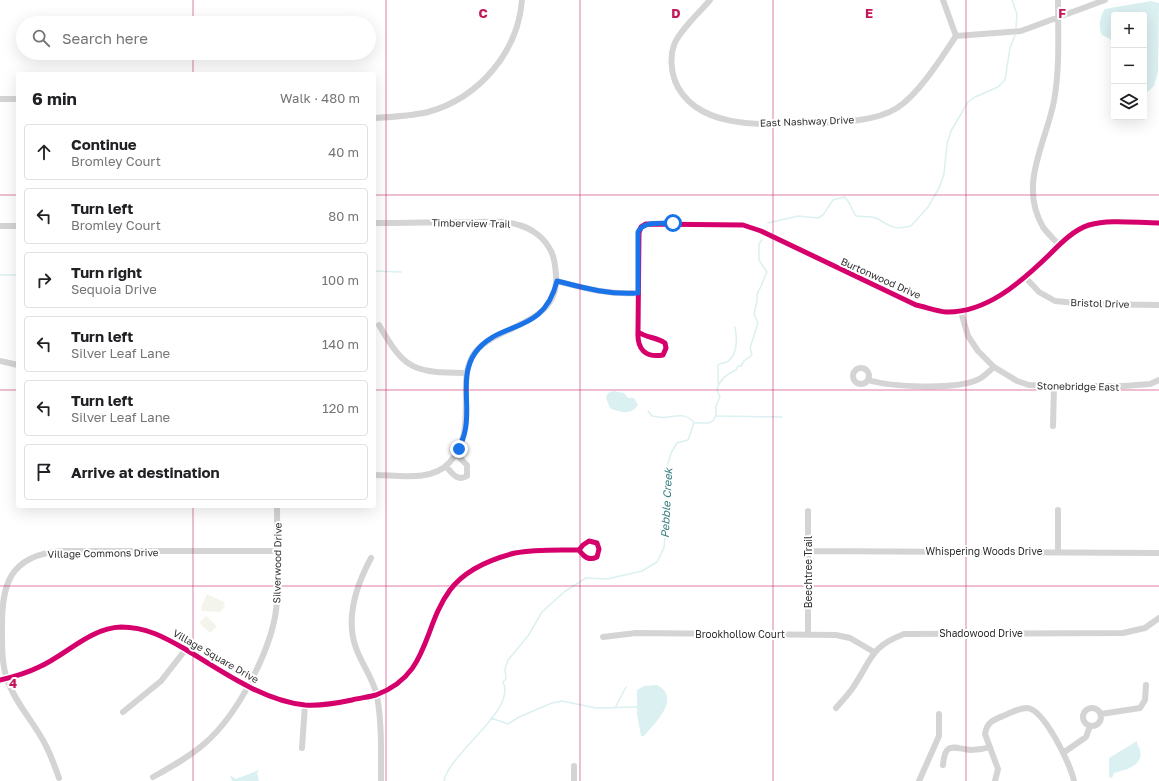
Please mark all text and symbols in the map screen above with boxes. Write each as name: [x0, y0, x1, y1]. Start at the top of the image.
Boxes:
text: C: [478, 5, 488, 21]
text: D: [671, 5, 681, 21]
text: E: [865, 5, 873, 21]
text: F: [1058, 5, 1066, 21]
map controls: [1111, 12, 1147, 120]
button: +: [1111, 12, 1147, 48]
search box: [16, 16, 376, 60]
icon: search: [30, 27, 52, 49]
text: Search here: [62, 29, 148, 47]
button: −: [1111, 48, 1147, 84]
button: layers: [1111, 84, 1147, 120]
text: 6 min: [32, 88, 77, 109]
text: Walk · 480 m: [280, 90, 360, 106]
street label: East Nashway Drive: [760, 113, 855, 129]
text: Continue: [71, 135, 137, 153]
icon: ahead: [33, 141, 55, 163]
text: 40 m: [328, 144, 359, 160]
text: Bromley Court: [71, 153, 161, 169]
text: Turn left: [71, 199, 133, 217]
icon: left: [33, 205, 55, 227]
text: 80 m: [328, 208, 359, 224]
route start: [664, 214, 682, 232]
street label: Timberview Trail: [431, 216, 511, 230]
text: Bromley Court: [71, 217, 161, 233]
street label: Burtonwood Drive: [839, 255, 923, 301]
text: Turn right: [71, 263, 142, 281]
icon: right: [33, 269, 55, 291]
text: 100 m: [322, 272, 359, 288]
text: Sequoia Drive: [71, 281, 157, 297]
street label: Bristol Drive: [1070, 296, 1130, 310]
text: Turn left: [71, 327, 133, 345]
icon: left: [33, 333, 55, 355]
text: 140 m: [322, 336, 359, 352]
text: Silver Leaf Lane: [71, 345, 170, 361]
street label: Stonebridge East: [1037, 379, 1119, 393]
text: Turn left: [71, 391, 133, 409]
icon: left: [33, 397, 55, 419]
text: 120 m: [322, 400, 359, 416]
text: Silver Leaf Lane: [71, 409, 170, 425]
route end: [450, 440, 468, 458]
icon: arrive: [33, 461, 55, 483]
text: Arrive at destination: [71, 463, 220, 481]
water label: Pebble Creek: [658, 466, 674, 538]
street label: Silverwood Drive: [270, 522, 284, 604]
street label: Beechtree Trail: [802, 536, 814, 608]
street label: Whispering Woods Drive: [926, 545, 1043, 557]
street label: Village Commons Drive: [47, 546, 159, 560]
street label: Village Square Drive: [171, 627, 261, 686]
street label: Shadowood Drive: [939, 627, 1023, 639]
street label: Brookhollow Court: [695, 628, 785, 640]
text: 4: [9, 675, 17, 691]

